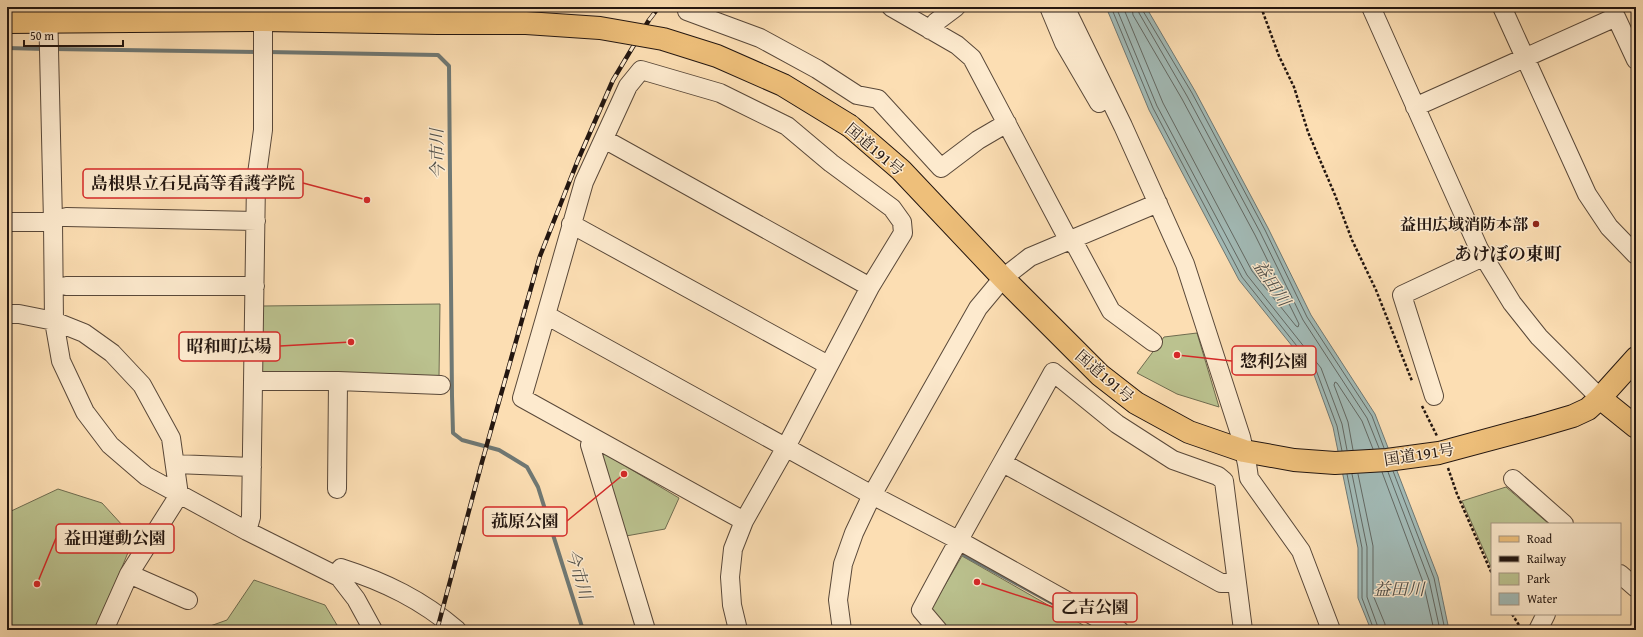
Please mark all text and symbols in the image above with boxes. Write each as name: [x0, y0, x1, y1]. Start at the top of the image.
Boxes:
scale bar: [24, 22, 123, 48]
text: 50 m: [30, 27, 54, 44]
street label: 国道191号: [840, 117, 910, 181]
water label: 今市川: [424, 126, 449, 180]
callout: 島根県立石見高等看護学院: [83, 169, 303, 198]
text: 島根県立石見高等看護学院: [91, 170, 295, 195]
place label: 益田広域消防本部: [1400, 212, 1529, 236]
marker: 益田広域消防本部: [1531, 219, 1541, 229]
district label: あけぼの東町: [1454, 240, 1562, 267]
water label: 益田川: [1248, 255, 1298, 313]
callout: 昭和町広場: [179, 332, 280, 361]
text: 昭和町広場: [187, 333, 272, 358]
street label: 国道191号: [1070, 344, 1140, 408]
callout: 惣利公園: [1232, 346, 1316, 375]
text: 惣利公園: [1240, 348, 1308, 373]
street label: 国道191号: [1382, 437, 1456, 471]
callout: 菰原公園: [483, 507, 567, 536]
text: 菰原公園: [491, 508, 559, 533]
legend: [1491, 523, 1621, 615]
callout: 益田運動公園: [56, 524, 174, 553]
text: 益田運動公園: [64, 525, 166, 550]
text: Road: [1527, 530, 1553, 547]
water label: 今市川: [560, 546, 599, 604]
text: Railway: [1527, 550, 1566, 567]
text: Park: [1527, 570, 1551, 587]
water label: 益田川: [1374, 576, 1426, 601]
text: Water: [1527, 590, 1557, 607]
callout: 乙吉公園: [1053, 593, 1137, 622]
text: 乙吉公園: [1061, 594, 1129, 619]

